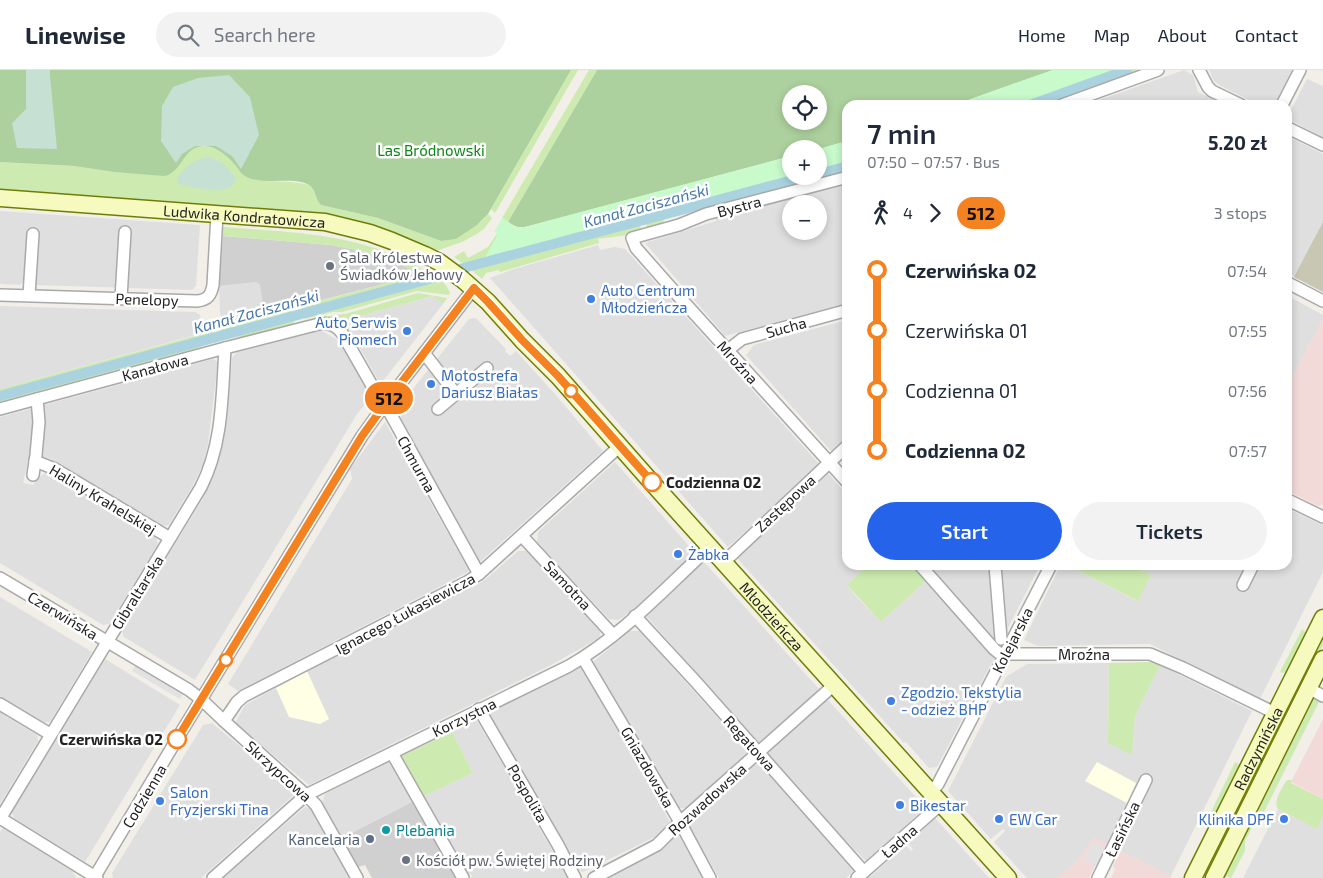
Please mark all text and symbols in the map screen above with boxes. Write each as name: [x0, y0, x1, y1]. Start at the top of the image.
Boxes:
search box: [156, 12, 506, 57]
text: Linewise: [25, 20, 126, 49]
icon: search: [174, 21, 202, 49]
text: Search here: [214, 23, 316, 46]
text: Home: [1018, 24, 1066, 46]
text: Map: [1094, 24, 1130, 46]
text: About: [1158, 24, 1207, 46]
text: Contact: [1235, 24, 1298, 46]
map controls: [782, 85, 827, 240]
button: locate: [782, 85, 827, 130]
text: 7 min: [867, 116, 936, 150]
text: 5.20 zł: [1208, 131, 1267, 154]
button: +: [782, 140, 827, 185]
park label: Las Bródnowski: [377, 141, 485, 159]
text: 07:50 – 07:57 · Bus: [867, 152, 1000, 171]
water label: Kanał Zaciszański: [581, 179, 711, 231]
street label: Bystra: [715, 192, 763, 220]
button: −: [782, 195, 827, 240]
icon: walk: [867, 199, 895, 227]
icon: forward: [921, 199, 949, 227]
street label: Ludwika Kondratowicza: [163, 201, 326, 231]
text: 512: [967, 202, 995, 224]
text: 4: [903, 203, 913, 222]
text: 3 stops: [1214, 203, 1267, 222]
place label: Sala Królestwa Świadków Jehowy: [340, 248, 463, 283]
text: Czerwińska 02: [905, 259, 1036, 282]
marker: Sala Królestwa Świadków Jehowy: [324, 260, 336, 272]
text: 07:54: [1227, 261, 1267, 280]
place label: Auto Centrum Młodzieńcza: [601, 281, 695, 316]
water label: Kanał Zaciszański: [191, 285, 321, 337]
street label: Penelopy: [115, 289, 179, 309]
marker: Auto Centrum Młodzieńcza: [585, 293, 597, 305]
place label: Auto Serwis Piomech: [315, 313, 397, 348]
street label: Sucha: [764, 313, 808, 341]
text: Czerwińska 01: [905, 319, 1028, 342]
text: 07:55: [1228, 321, 1267, 340]
marker: Auto Serwis Piomech: [401, 325, 413, 337]
street label: Mroźna: [714, 337, 762, 387]
street label: Kanałowa: [120, 350, 190, 384]
place label: Motostrefa Dariusz Białas: [441, 366, 538, 401]
marker: Motostrefa Dariusz Białas: [425, 378, 437, 390]
text: Codzienna 01: [905, 379, 1018, 402]
text: 07:56: [1228, 381, 1267, 400]
line badge: 512: [360, 382, 418, 414]
unlabelled marker: [564, 384, 578, 398]
text: 512: [375, 387, 403, 409]
street label: Chmurna: [394, 433, 440, 495]
text: Codzienna 02: [905, 439, 1025, 462]
text: 07:57: [1229, 441, 1267, 460]
street label: Haliny Krahelskiej: [46, 460, 160, 539]
street label: Zastępowa: [751, 471, 819, 535]
marker: Codzienna 02: [642, 472, 662, 492]
place label: Codzienna 02: [666, 473, 761, 491]
button: Start: [867, 502, 1062, 560]
button: Tickets: [1072, 502, 1267, 560]
place label: Żabka: [688, 545, 729, 563]
marker: Żabka: [672, 548, 684, 560]
street label: Gibraltarska: [107, 552, 167, 632]
street label: Samotna: [541, 557, 595, 613]
street label: Ignacego Łukasiewicza: [332, 569, 478, 657]
street label: Młodzieńcza: [736, 578, 808, 654]
street label: Czerwińska: [25, 587, 101, 643]
street label: Kolejarska: [988, 604, 1037, 676]
street label: Mroźna: [1058, 645, 1110, 663]
unlabelled marker: [219, 653, 233, 667]
place label: Zgodzio. Tekstylia - odzież BHP: [901, 683, 1022, 718]
street label: Korzystna: [429, 694, 499, 740]
marker: Zgodzio. Tekstylia - odzież BHP: [885, 695, 897, 707]
street label: Radzymińska: [1229, 704, 1286, 793]
street label: Regatowa: [720, 712, 780, 774]
street label: Gniazdowska: [618, 723, 678, 811]
marker: Czerwińska 02: [167, 729, 187, 749]
place label: Czerwińska 02: [59, 730, 163, 748]
street label: Skrzypcowa: [242, 737, 316, 805]
street label: Rozwadowska: [664, 759, 750, 839]
street label: Codzienna: [118, 761, 170, 831]
street label: Pospolita: [504, 761, 552, 825]
place label: Salon Fryzjerski Tina: [170, 783, 269, 819]
marker: Salon Fryzjerski Tina: [154, 795, 166, 807]
place label: Bikestar: [910, 796, 966, 814]
street label: Łasińska: [1101, 798, 1143, 860]
marker: Bikestar: [894, 799, 906, 811]
place label: EW Car: [1009, 810, 1058, 828]
place label: Klinika DPF: [1198, 810, 1274, 828]
marker: EW Car: [993, 813, 1005, 825]
marker: Klinika DPF: [1278, 813, 1290, 825]
place label: Plebania: [396, 821, 455, 839]
street label: Ładna: [877, 821, 921, 861]
marker: Plebania: [380, 824, 392, 836]
place label: Kancelaria: [288, 830, 360, 848]
marker: Kancelaria: [364, 833, 376, 845]
place label: Kościół pw. Świętej Rodziny: [416, 851, 603, 870]
marker: Kościół pw. Świętej Rodziny: [400, 854, 412, 866]

